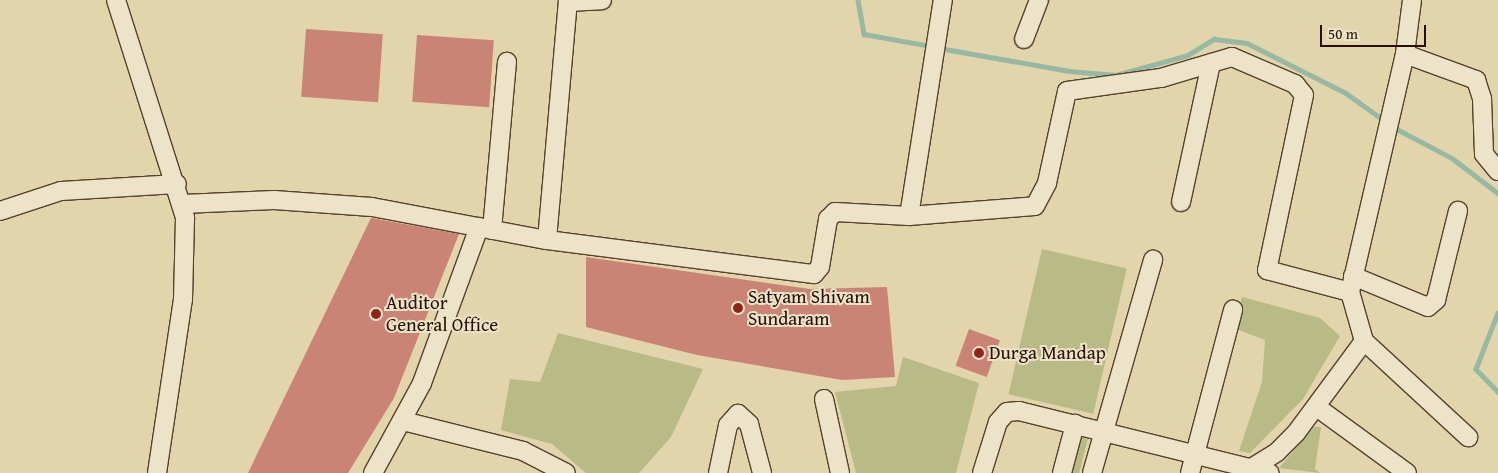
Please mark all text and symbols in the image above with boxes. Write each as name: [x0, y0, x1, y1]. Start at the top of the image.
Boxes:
scale bar: [1323, 15, 1429, 47]
text: 50 m: [1328, 23, 1358, 44]
place label: Satyam Shivam Sundaram: [748, 286, 870, 330]
place label: Auditor General Office: [386, 292, 498, 336]
marker: Satyam Shivam Sundaram: [732, 302, 744, 314]
marker: Auditor General Office: [370, 308, 382, 320]
place label: Durga Mandap: [989, 342, 1106, 364]
marker: Durga Mandap: [973, 347, 985, 359]

